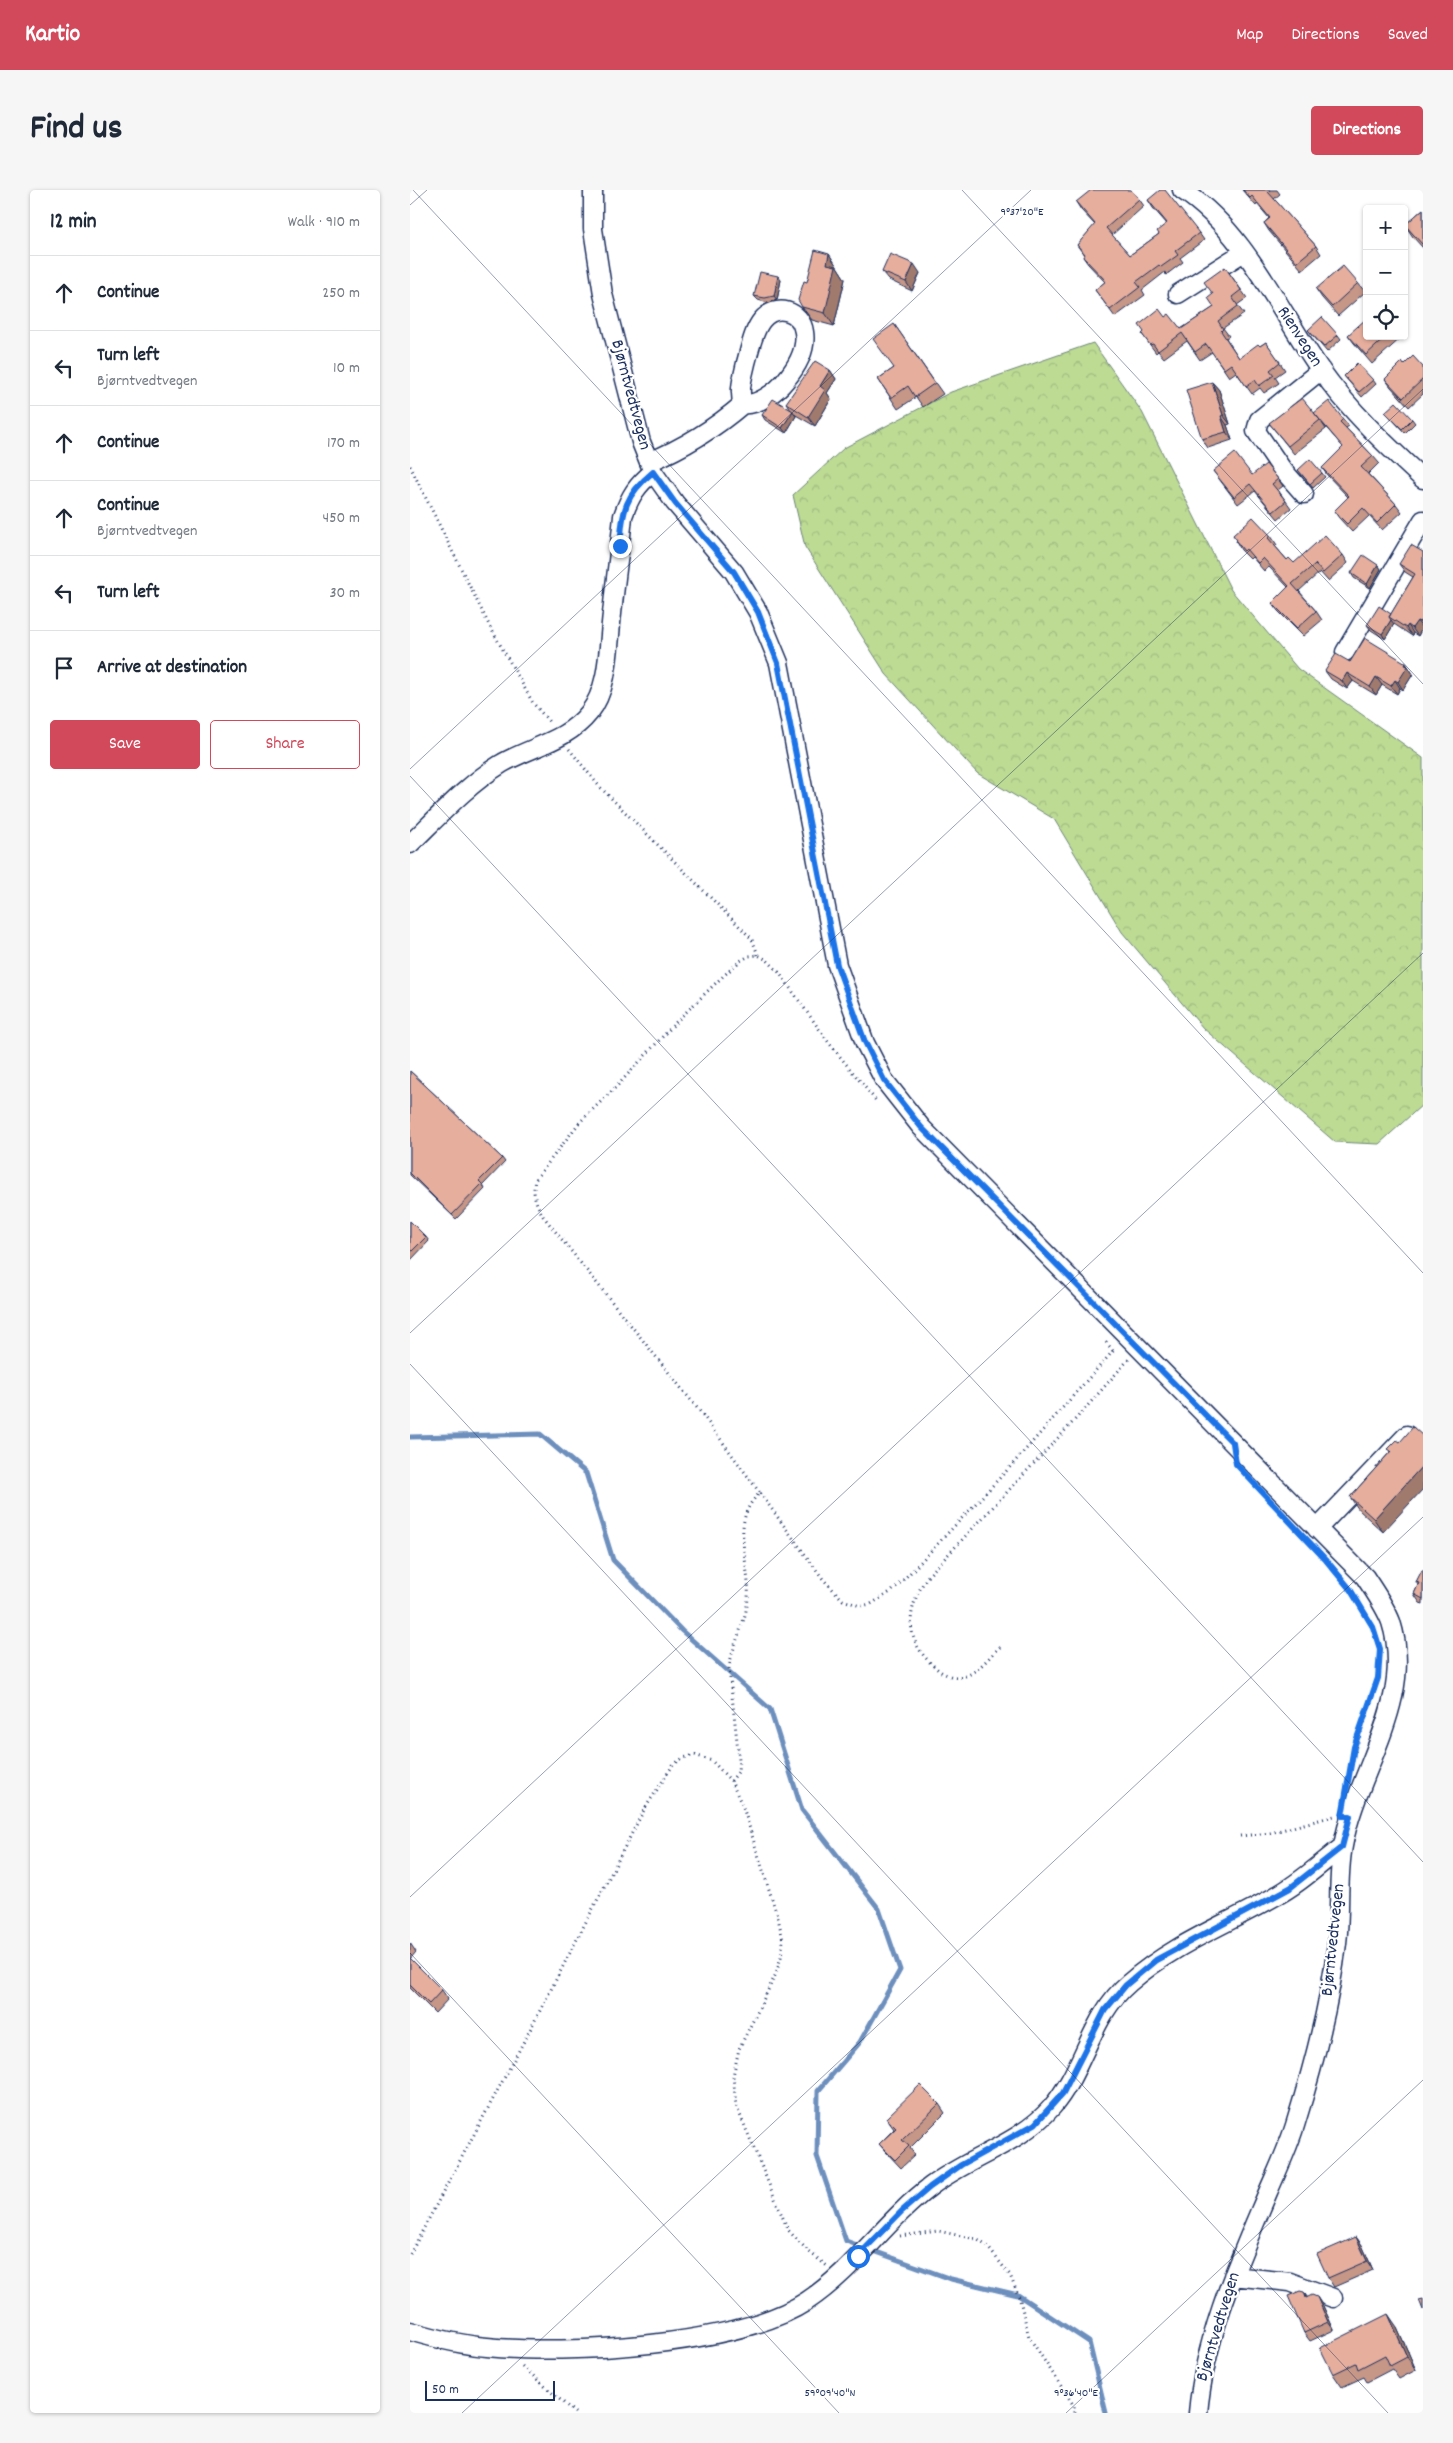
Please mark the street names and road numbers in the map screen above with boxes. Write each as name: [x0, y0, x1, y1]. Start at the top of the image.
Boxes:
street label: Rienvegen: [1270, 302, 1328, 372]
street label: Bjørntvedtvegen: [603, 337, 657, 453]
street label: Bjørntvedtvegen: [1316, 1883, 1352, 1997]
street label: Bjørntvedtvegen: [1191, 2269, 1247, 2385]

